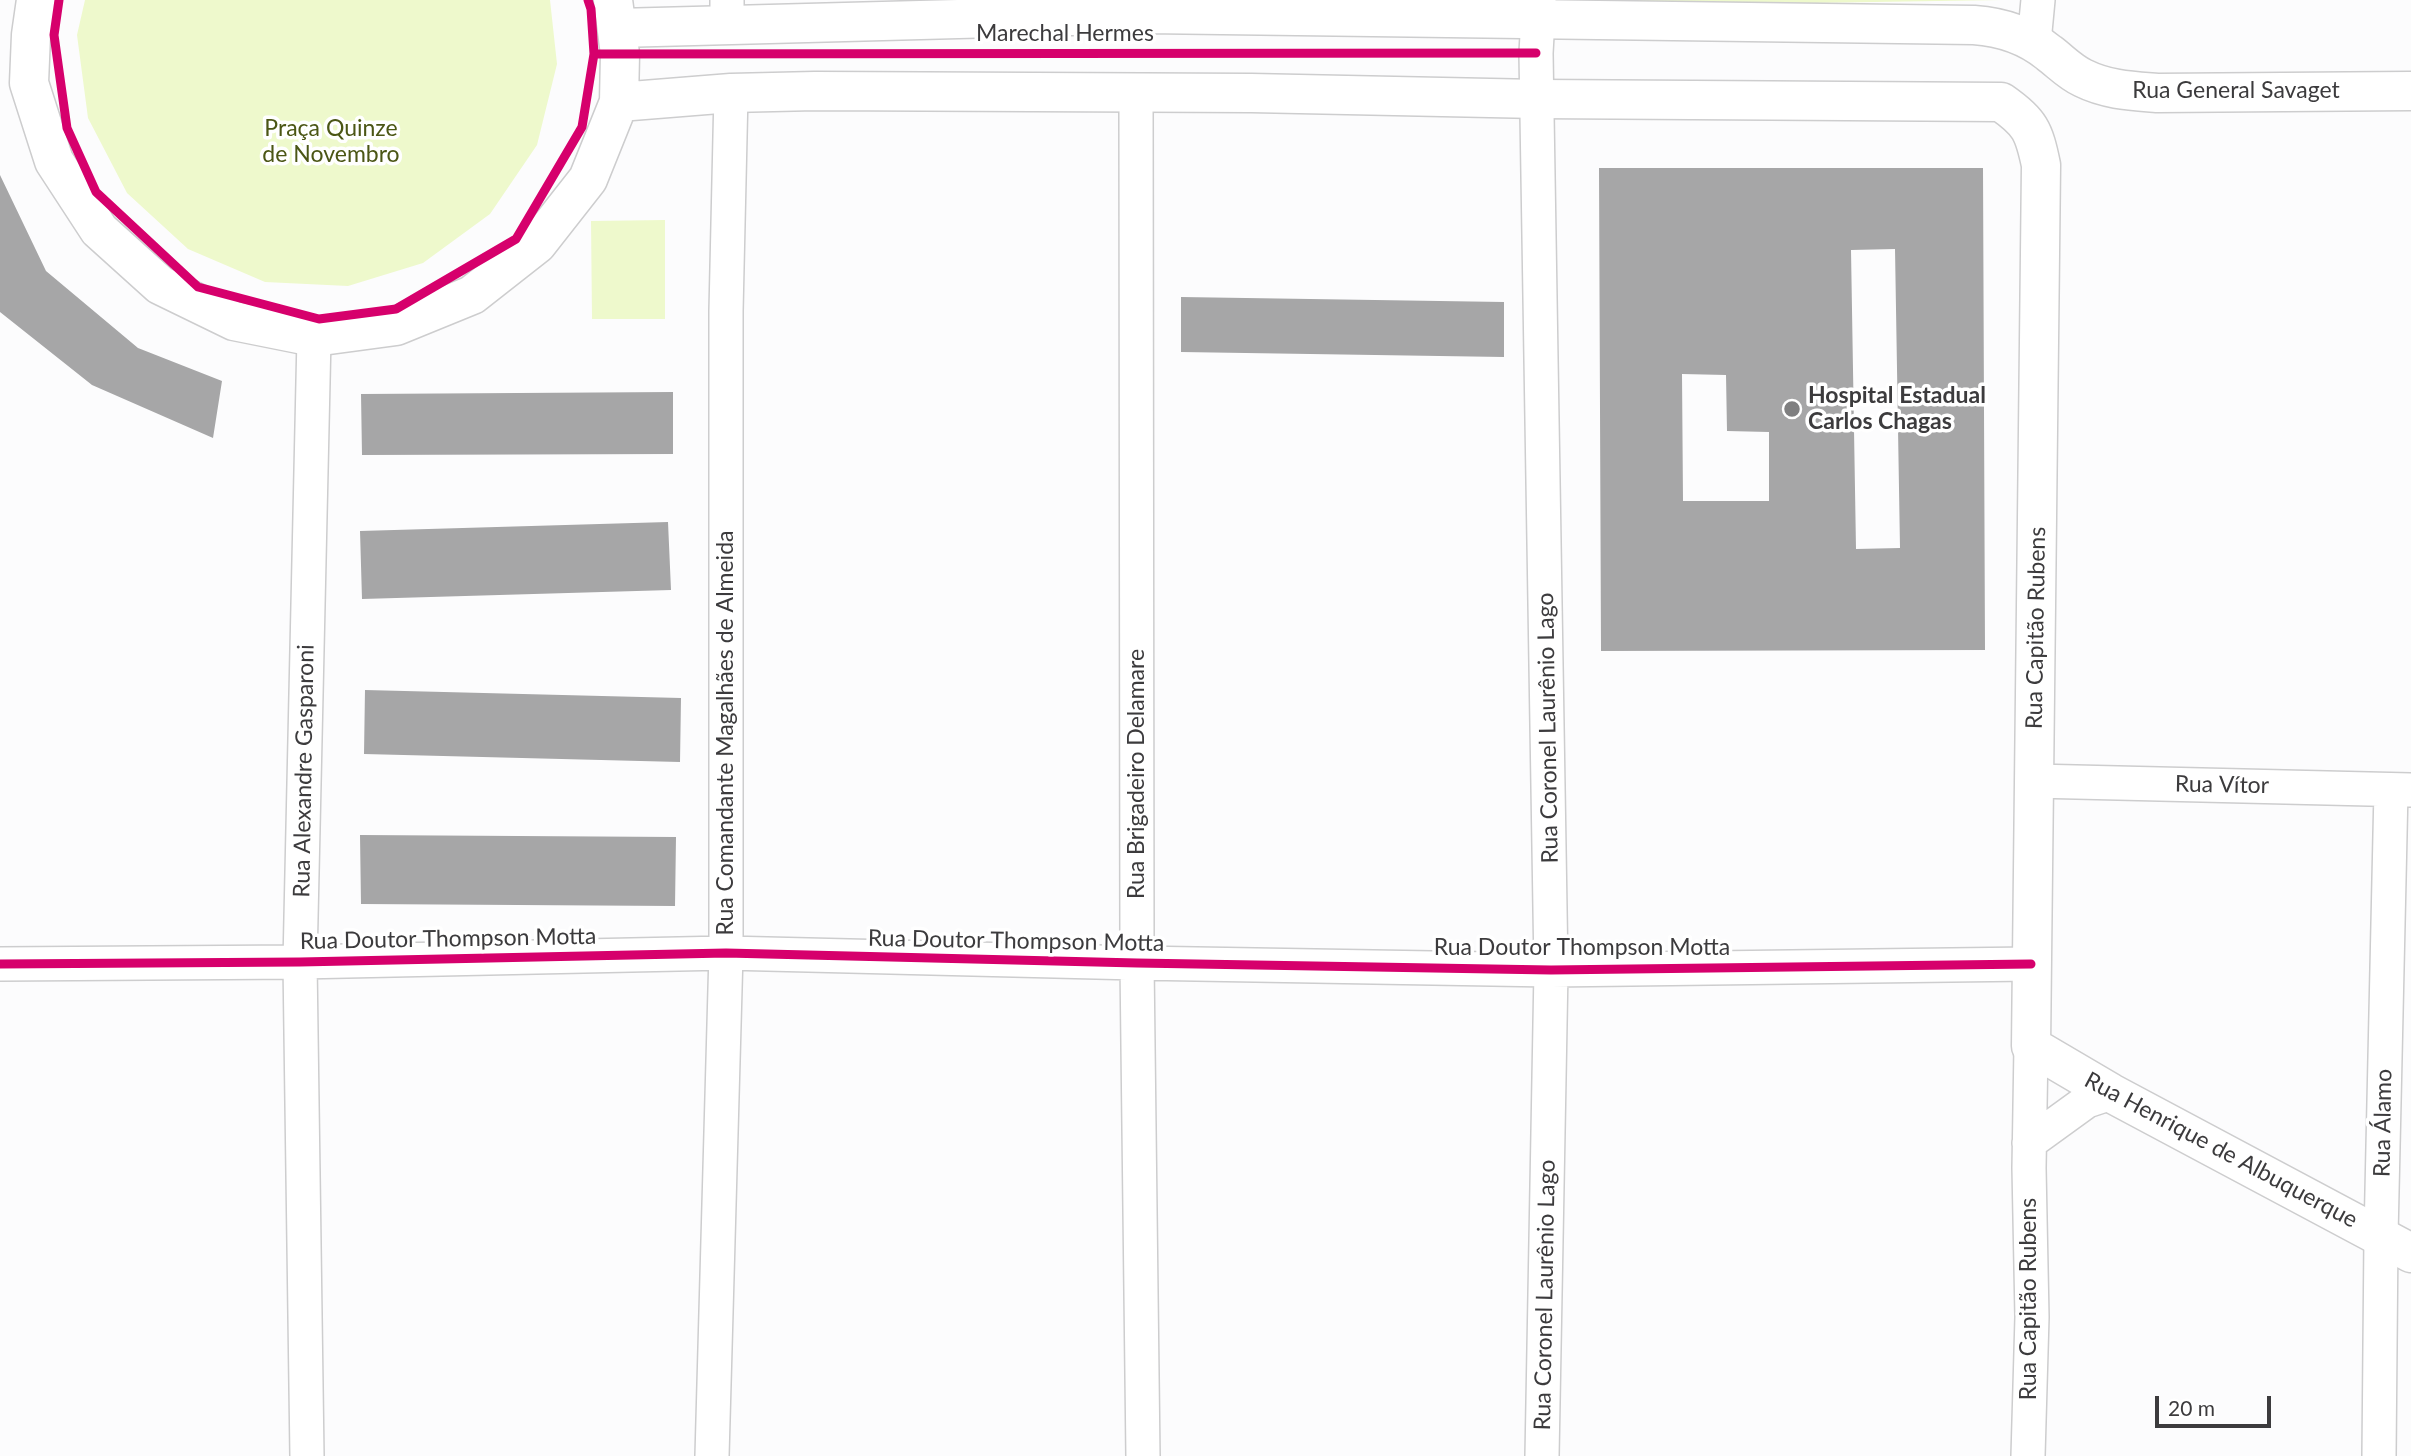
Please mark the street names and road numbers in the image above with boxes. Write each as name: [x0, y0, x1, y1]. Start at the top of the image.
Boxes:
street label: Marechal Hermes: [976, 20, 1154, 48]
street label: Rua General Savaget: [2132, 77, 2340, 105]
street label: Rua Capitão Rubens: [2020, 527, 2052, 729]
street label: Rua Comandante Magalhães de Almeida: [712, 531, 740, 935]
street label: Rua Coronel Laurênio Lago: [1532, 592, 1564, 864]
street label: Rua Alexandre Gasparoni: [288, 644, 320, 898]
street label: Rua Brigadeiro Delamare: [1123, 649, 1151, 899]
street label: Rua Vítor: [2175, 770, 2269, 800]
street label: Rua Doutor Thompson Motta: [300, 923, 596, 955]
street label: Rua Doutor Thompson Motta: [868, 925, 1164, 957]
street label: Rua Doutor Thompson Motta: [1434, 934, 1730, 962]
street label: Rua Henrique de Albuquerque: [2080, 1066, 2362, 1234]
street label: Rua Álamo: [2368, 1069, 2398, 1177]
street label: Rua Coronel Laurênio Lago: [1529, 1159, 1561, 1431]
street label: Rua Capitão Rubens: [2015, 1198, 2043, 1400]

